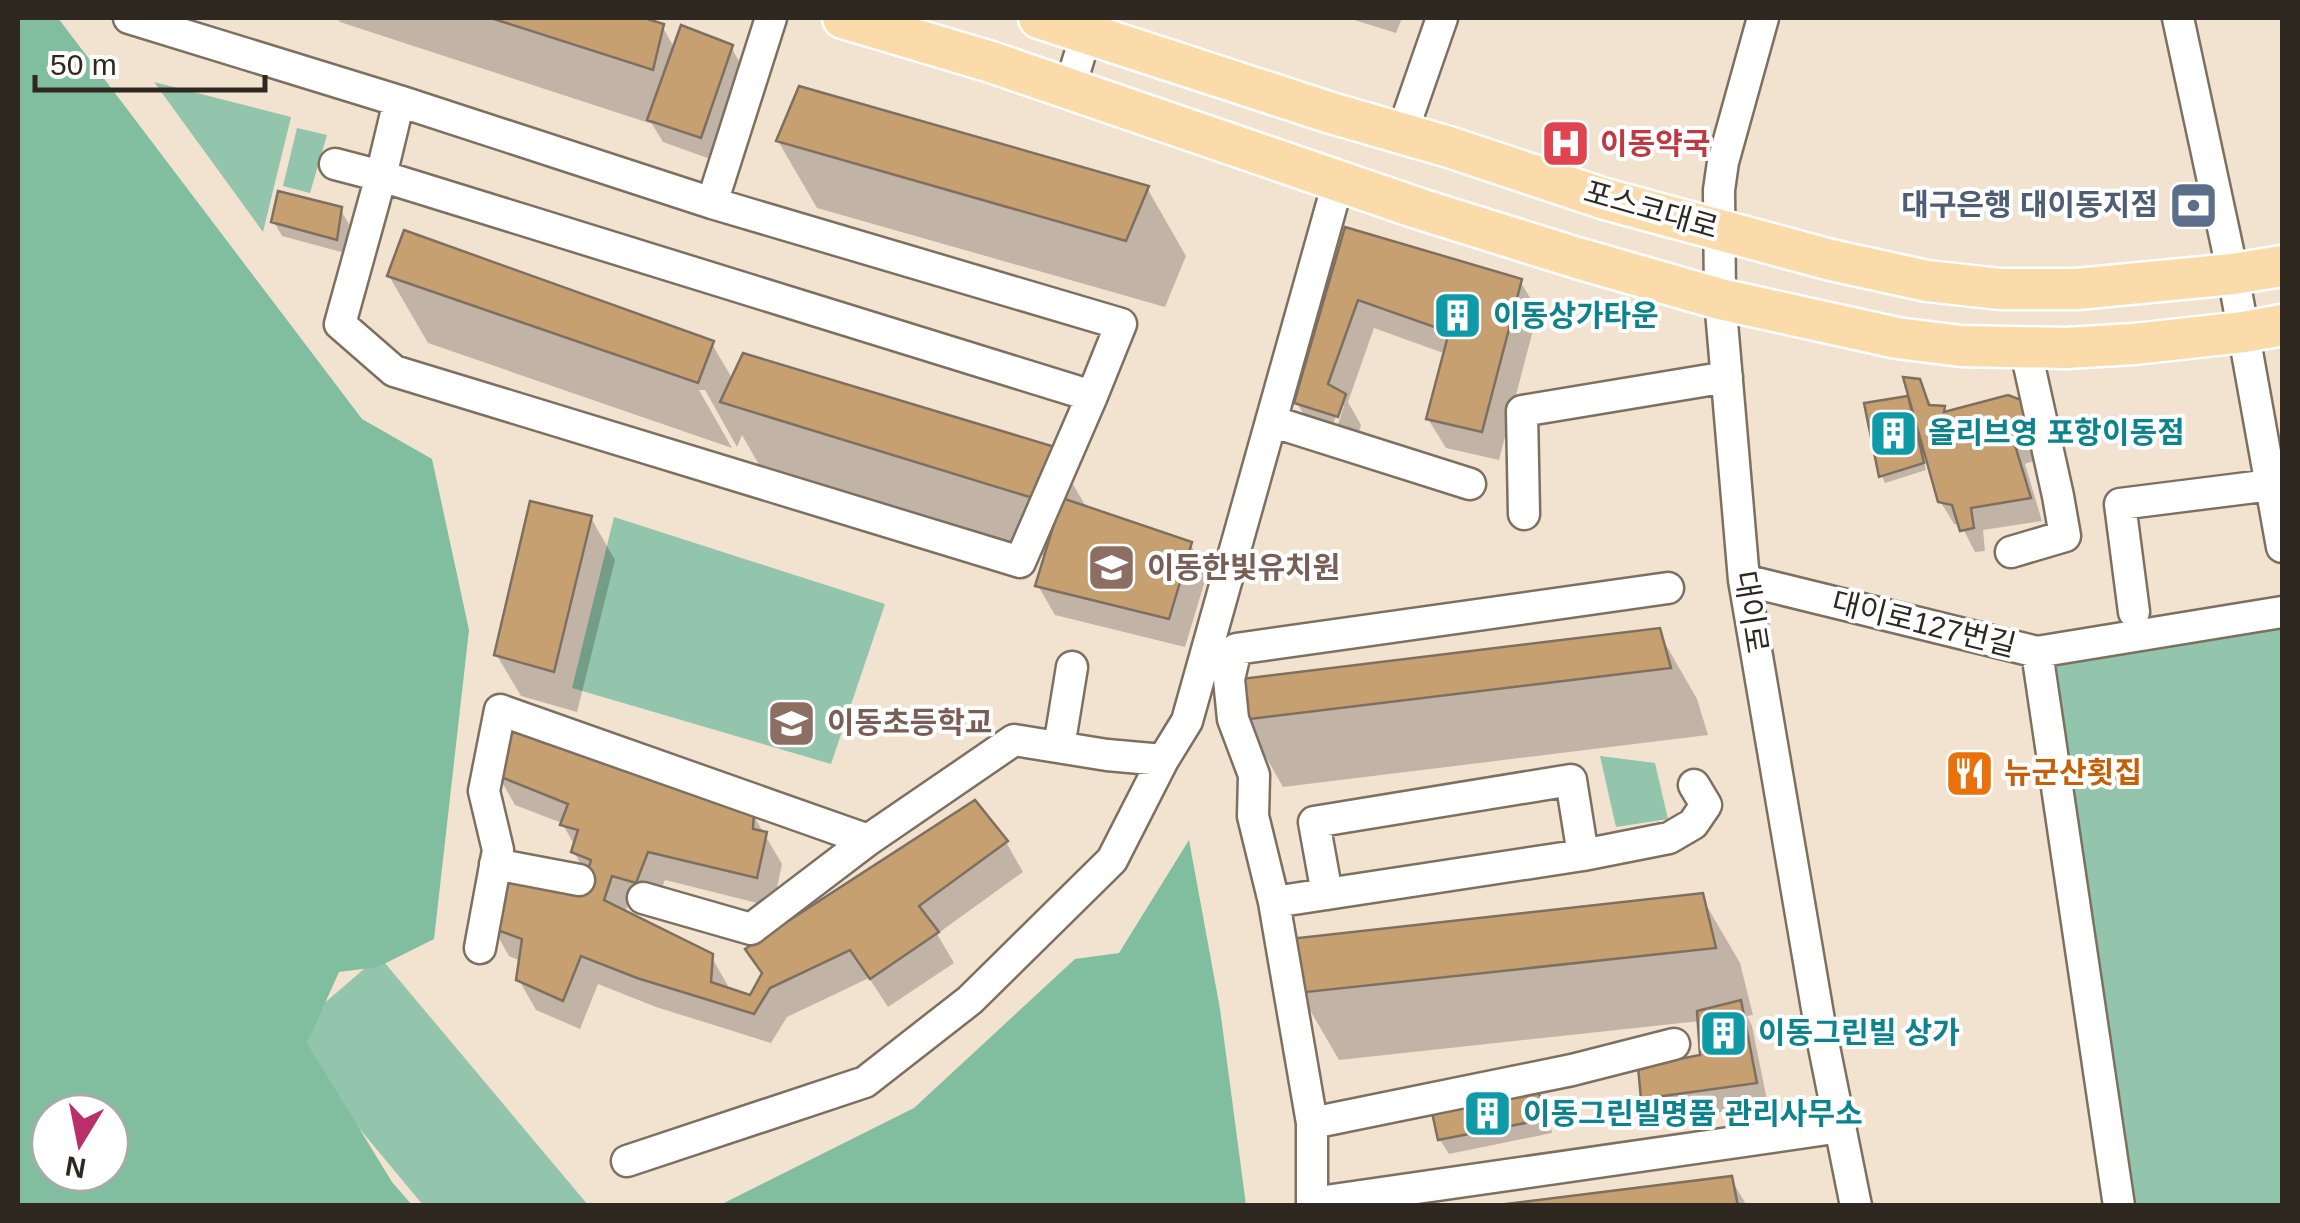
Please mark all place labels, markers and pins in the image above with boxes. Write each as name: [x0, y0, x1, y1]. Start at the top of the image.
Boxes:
hospital icon: 이동약국: [1539, 118, 1591, 170]
place label: 이동약국: [1600, 127, 1710, 160]
bank icon: 대구은행 대이동지점: [2167, 179, 2219, 231]
place label: 대구은행 대이동지점: [1901, 188, 2158, 221]
building icon: 이동상가타운: [1432, 290, 1484, 342]
place label: 이동상가타운: [1493, 299, 1659, 332]
building icon: 올리브영 포항이동점: [1867, 407, 1919, 459]
place label: 올리브영 포항이동점: [1928, 416, 2185, 449]
school or university icon: 이동한빛유치원: [1086, 542, 1138, 594]
place label: 이동한빛유치원: [1147, 551, 1340, 584]
school or university icon: 이동초등학교: [766, 697, 818, 749]
place label: 이동초등학교: [827, 706, 993, 739]
restaurant icon: 뉴군산횟집: [1943, 747, 1995, 799]
place label: 뉴군산횟집: [2004, 756, 2142, 789]
building icon: 이동그린빌 상가: [1697, 1007, 1749, 1059]
place label: 이동그린빌 상가: [1758, 1016, 1960, 1049]
building icon: 이동그린빌명품 관리사무소: [1462, 1088, 1514, 1140]
place label: 이동그린빌명품 관리사무소: [1523, 1097, 1863, 1130]

